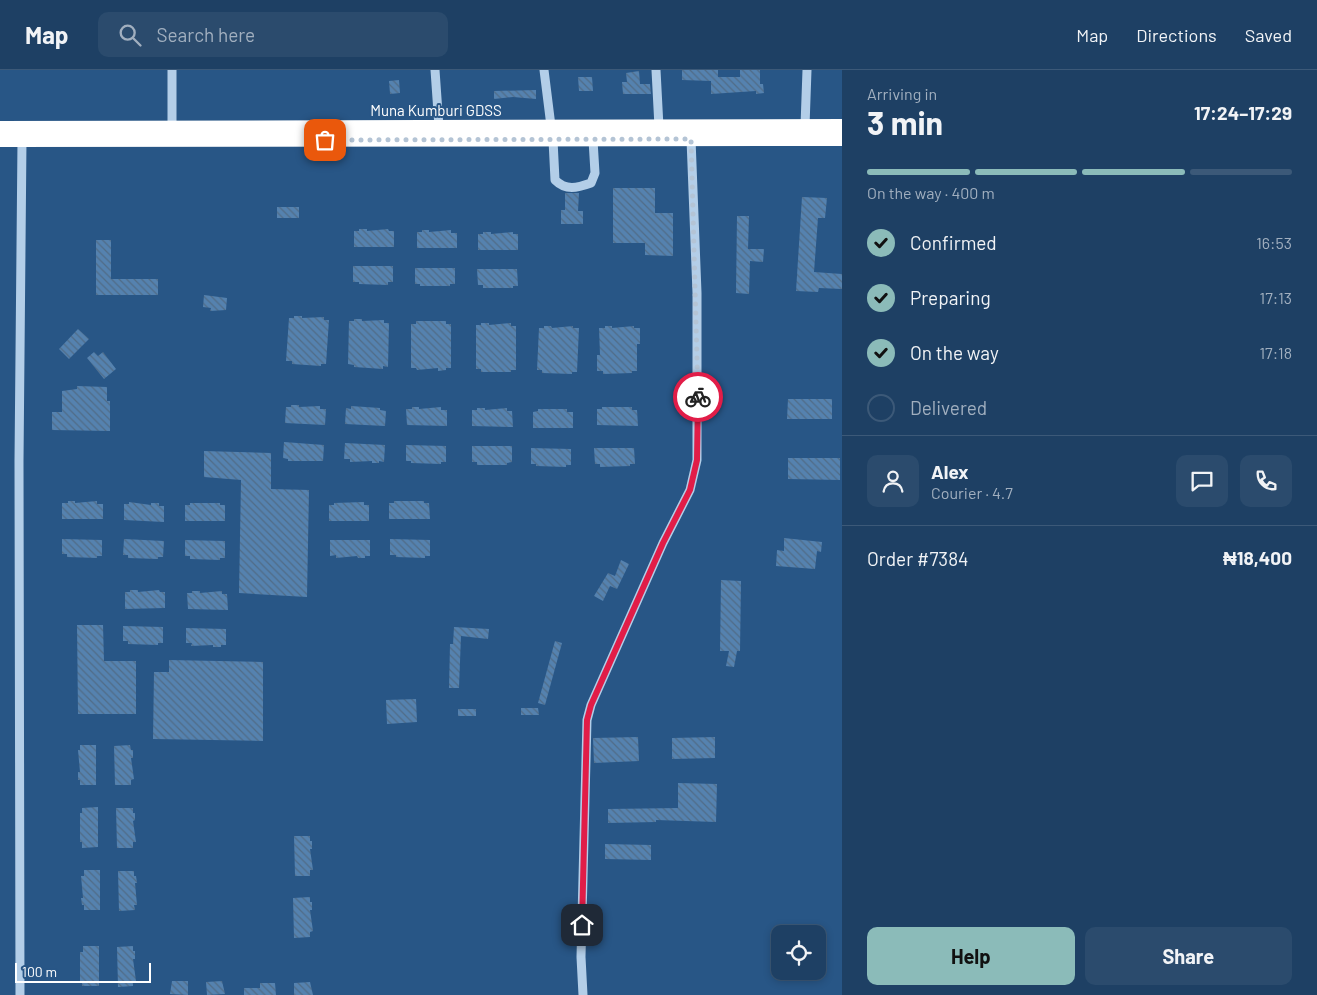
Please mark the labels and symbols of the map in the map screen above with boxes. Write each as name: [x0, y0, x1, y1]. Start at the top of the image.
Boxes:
street label: Muna Kumburi GDSS: [370, 101, 502, 119]
pin: [304, 119, 346, 161]
courier: [673, 372, 723, 422]
pin: [561, 904, 603, 946]
scale bar: [15, 960, 151, 983]

